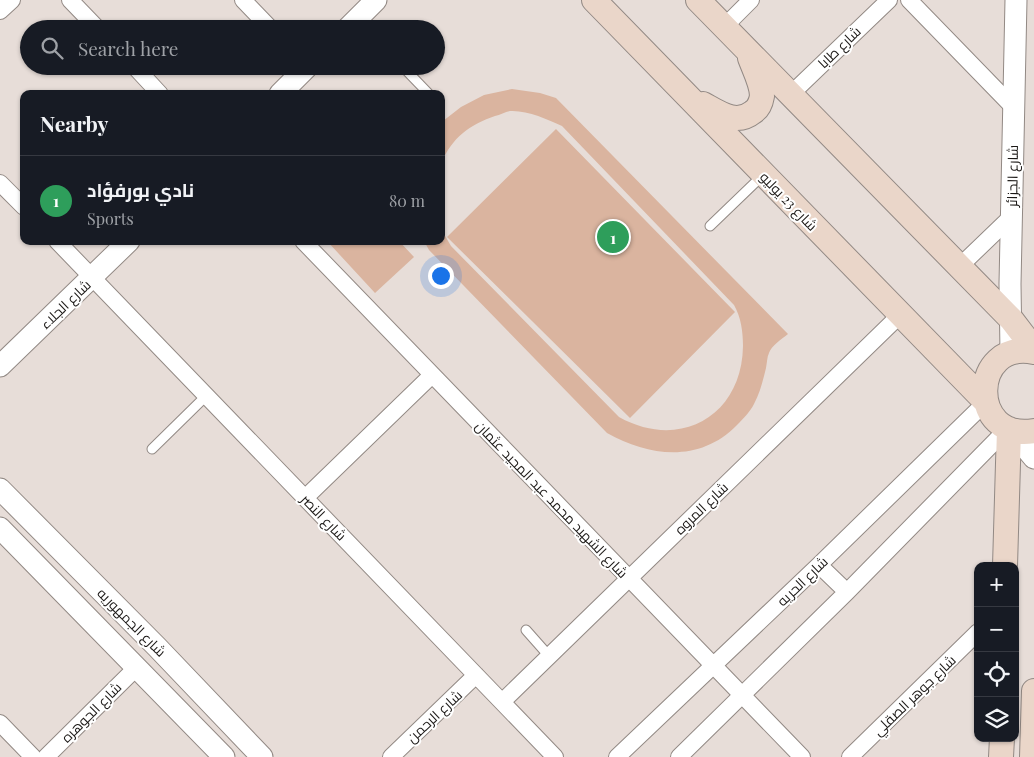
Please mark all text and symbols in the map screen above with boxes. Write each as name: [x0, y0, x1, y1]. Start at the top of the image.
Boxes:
search box: [20, 20, 445, 75]
street label: شارع طابا: [813, 22, 865, 72]
icon: search: [38, 34, 66, 62]
text: Search here: [78, 35, 178, 61]
text: Nearby: [40, 109, 109, 137]
street label: شارع الجزائر: [1002, 145, 1022, 208]
street label: شارع 23 يوليو: [756, 167, 822, 235]
text: نادي بورفؤاد: [87, 176, 194, 202]
text: 1: [53, 190, 59, 211]
text: 80 m: [389, 190, 425, 211]
text: Sports: [87, 208, 134, 229]
pin: 1: [597, 218, 629, 256]
your location: [428, 263, 454, 289]
street label: شارع الجلاء: [35, 275, 95, 333]
street label: شارع الشهيد محمد عبد المجيد عثمان: [472, 416, 632, 582]
street label: شارع المروه: [670, 478, 732, 538]
street label: شارع النصر: [296, 489, 351, 544]
street label: شارع الحريه: [772, 552, 832, 610]
map controls: [974, 562, 1019, 742]
button: +: [974, 562, 1019, 607]
street label: شارع الجمهوريه: [93, 583, 171, 661]
button: −: [974, 607, 1019, 652]
street label: شارع جوهر الصقلي: [868, 650, 962, 742]
button: locate: [974, 652, 1019, 697]
street label: شارع الجوهره: [57, 678, 125, 746]
street label: شارع الرحمن: [402, 685, 466, 747]
button: layers: [974, 697, 1019, 742]

